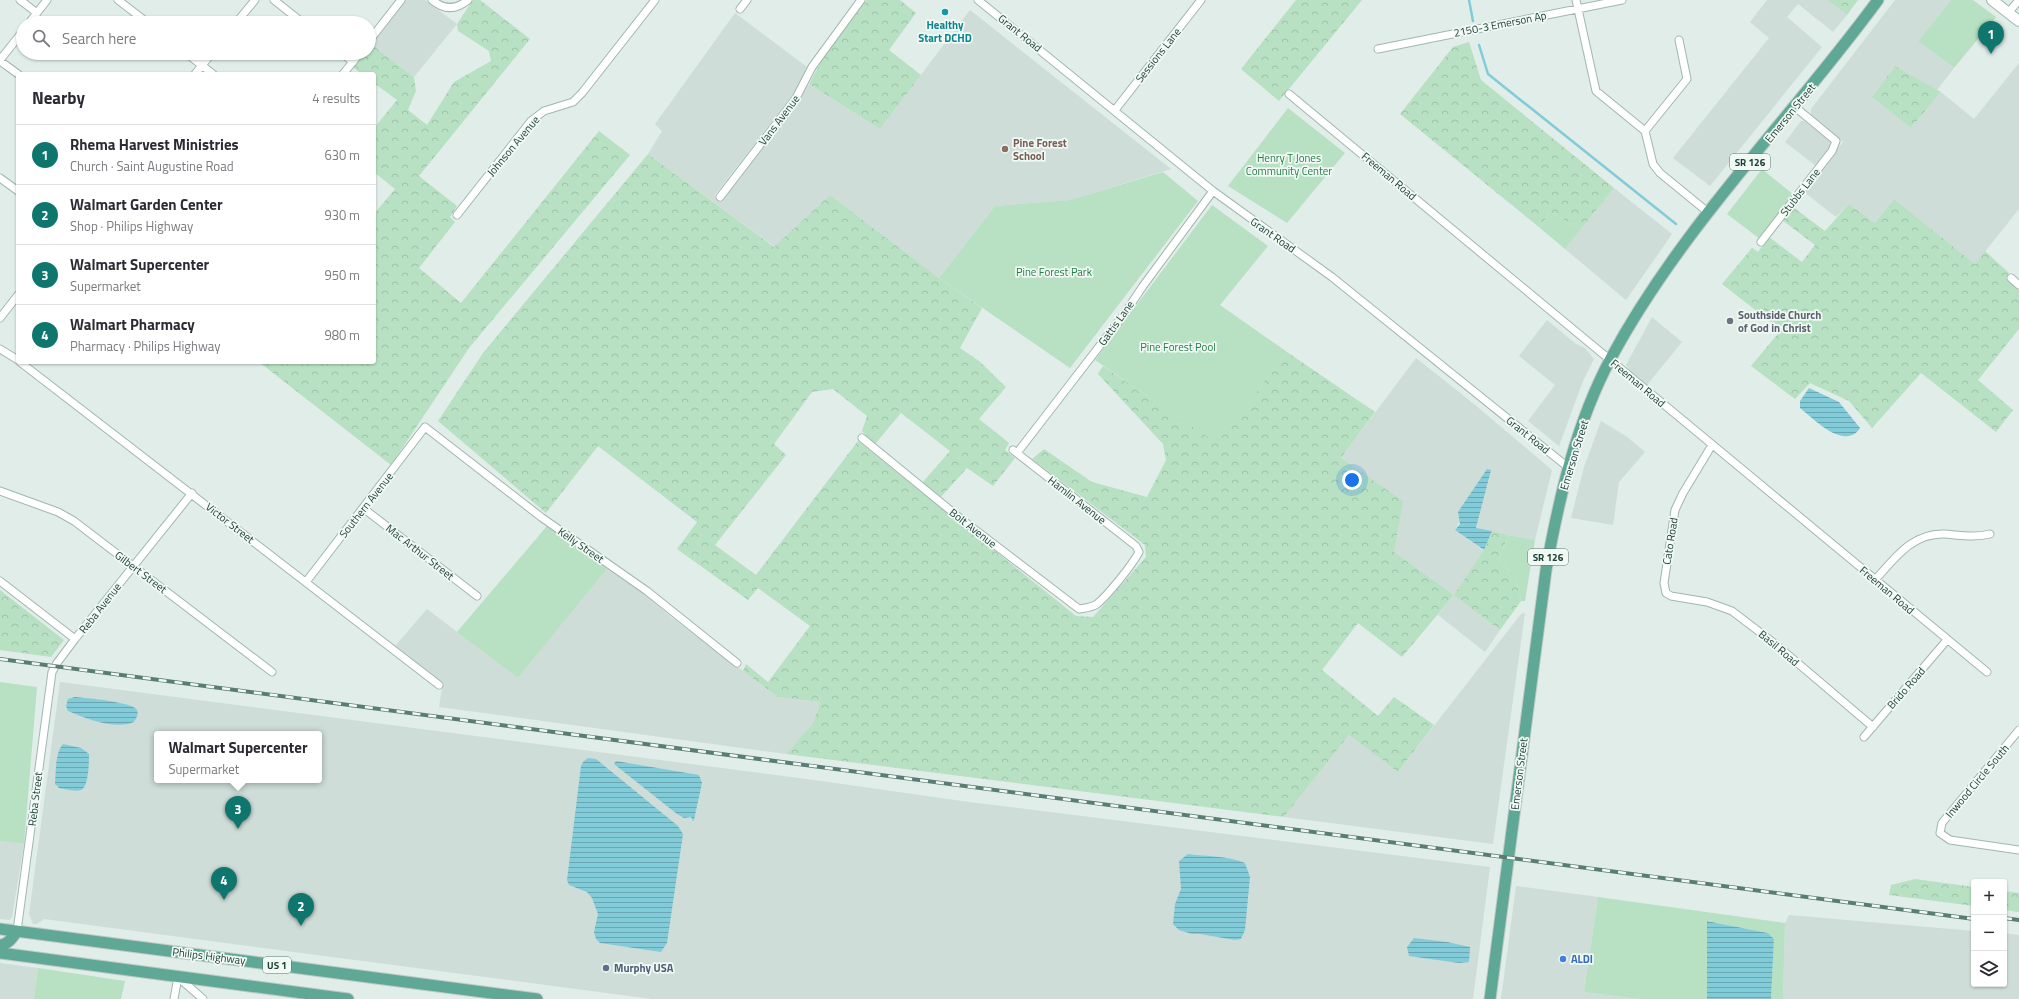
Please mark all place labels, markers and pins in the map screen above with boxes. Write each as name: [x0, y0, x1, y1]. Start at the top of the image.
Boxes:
marker: Healthy Start DCHD: [940, 7, 950, 17]
place label: Healthy Start DCHD: [918, 17, 972, 46]
pin: 1: [1978, 21, 2004, 54]
place label: Pine Forest School: [1013, 135, 1067, 164]
marker: Pine Forest School: [1000, 144, 1010, 154]
place label: Southside Church of God in Christ: [1738, 307, 1821, 336]
marker: Southside Church of God in Christ: [1725, 316, 1735, 326]
pin: 3: [225, 796, 251, 829]
pin: 4: [211, 867, 237, 900]
pin: 2: [288, 893, 314, 926]
place label: ALDI: [1571, 951, 1593, 967]
marker: ALDI: [1558, 954, 1568, 964]
place label: Murphy USA: [614, 960, 674, 976]
marker: Murphy USA: [601, 963, 611, 973]

